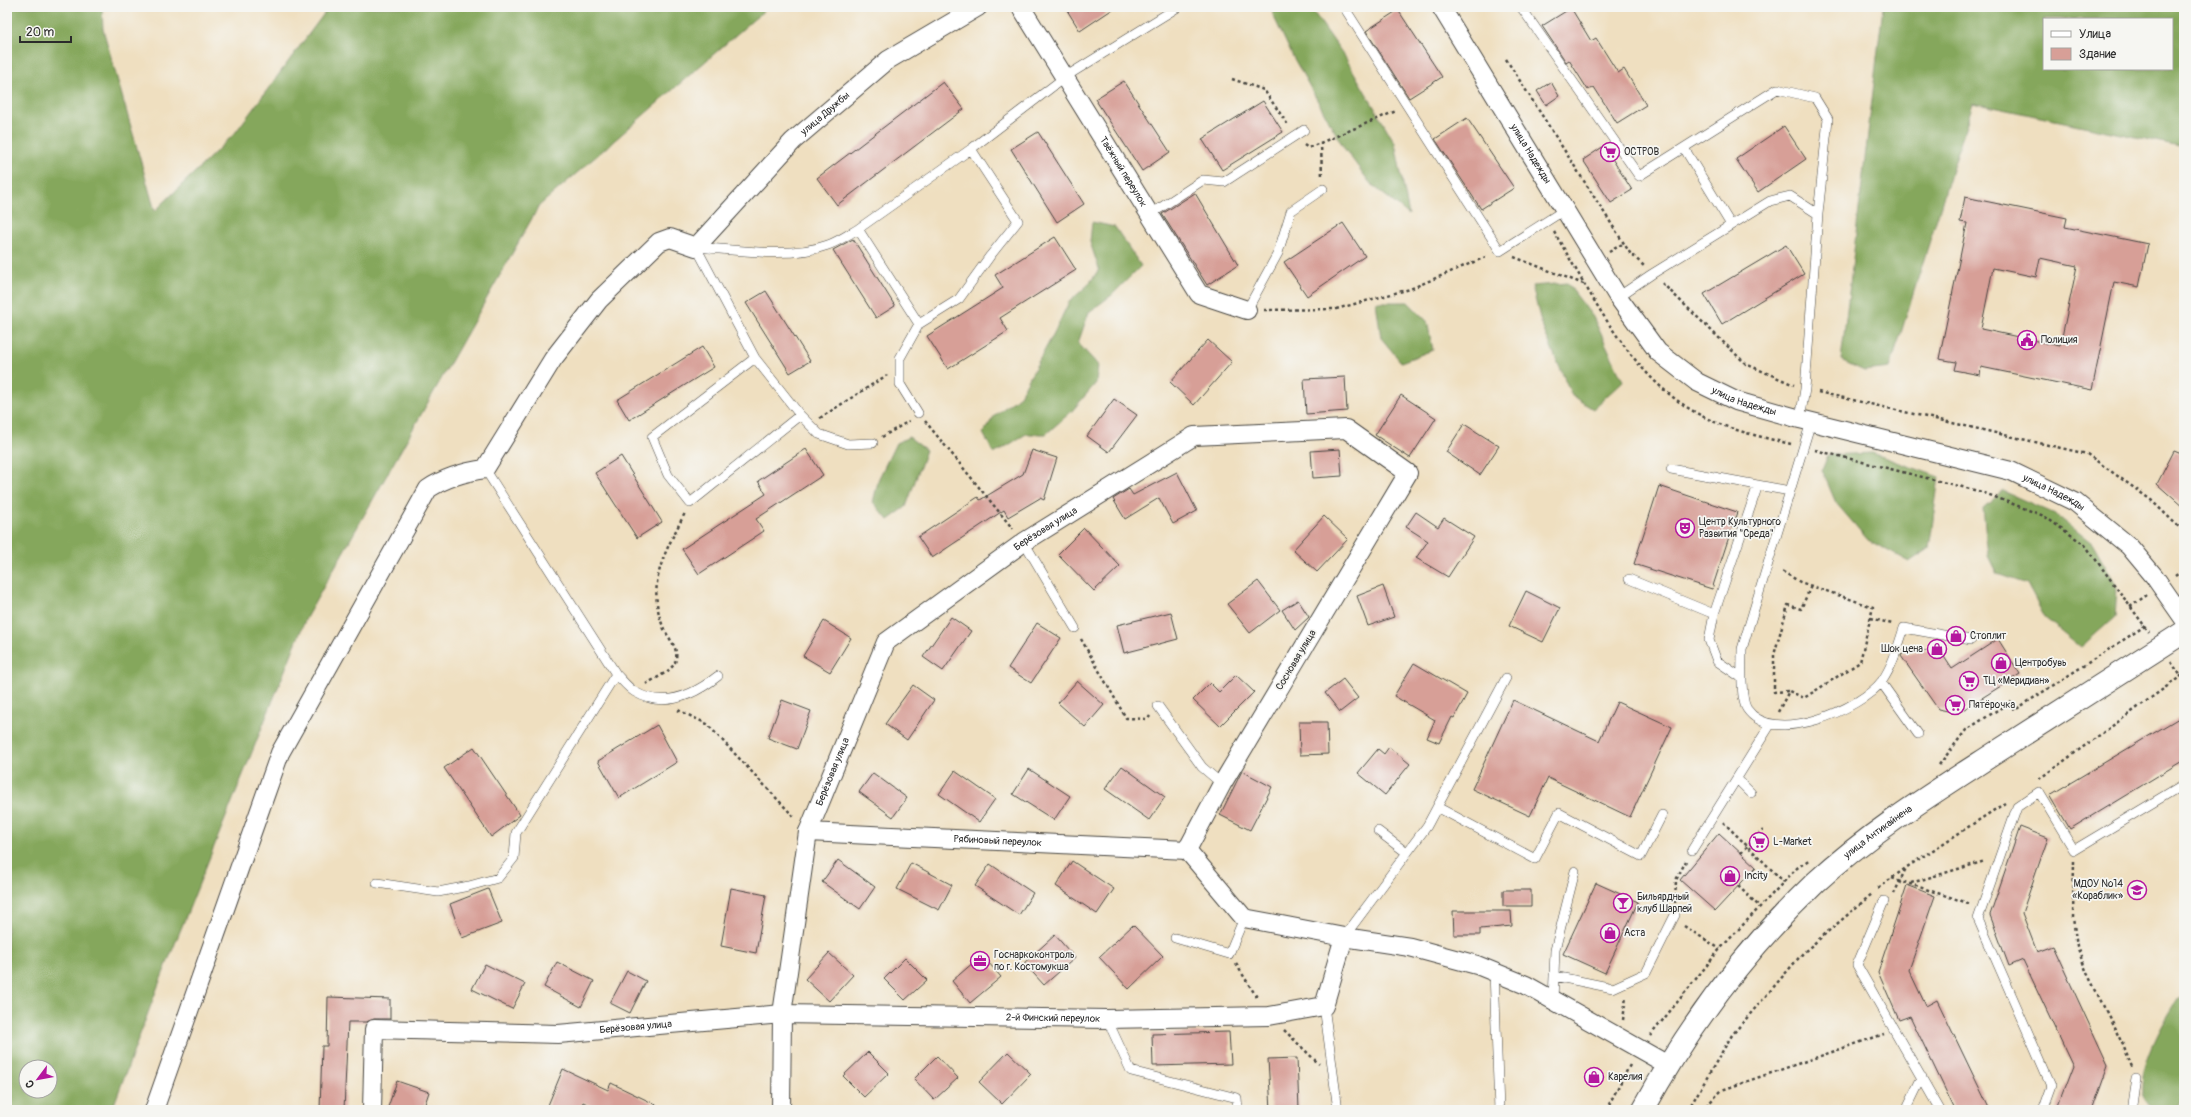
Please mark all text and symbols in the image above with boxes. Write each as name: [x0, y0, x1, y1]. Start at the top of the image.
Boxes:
scale bar: [20, 18, 71, 44]
legend: [2043, 18, 2173, 70]
text: 20 m: [26, 25, 55, 40]
text: Улица: [2079, 27, 2111, 42]
text: Здание: [2079, 47, 2116, 62]
street label: улица Дружбы: [797, 89, 852, 138]
street label: улица Надежды: [1507, 121, 1553, 186]
street label: Таёжный переулок: [1097, 135, 1149, 209]
supermarket icon: ОСТРОВ: [1599, 141, 1621, 163]
place label: ОСТРОВ: [1624, 146, 1659, 158]
public building icon: Полиция: [2016, 329, 2038, 351]
place label: Полиция: [2041, 334, 2078, 346]
street label: улица Надежды: [1709, 384, 1778, 418]
street label: улица Надежды: [2020, 471, 2087, 513]
street label: Берёзовая улица: [1012, 504, 1080, 553]
place label: Центр Культурного Развития "Среда": [1699, 516, 1782, 540]
theatre icon: Центр Культурного Развития "Среда": [1674, 517, 1696, 539]
shop icon: Стоплит: [1945, 625, 1967, 647]
street label: Сосновая улица: [1273, 627, 1319, 692]
place label: Стоплит: [1970, 630, 2006, 642]
shop icon: Шок цена: [1926, 638, 1948, 660]
place label: Шок цена: [1881, 643, 1923, 655]
shop icon: Центробувь: [1990, 652, 2012, 674]
place label: Центробувь: [2015, 657, 2067, 669]
supermarket icon: ТЦ «Меридиан»: [1958, 670, 1980, 692]
place label: ТЦ «Меридиан»: [1983, 675, 2049, 687]
supermarket icon: Пятёрочка: [1944, 694, 1966, 716]
place label: Пятёрочка: [1969, 699, 2015, 711]
street label: Берёзовая улица: [813, 736, 852, 808]
street label: улица Антикайнена: [1840, 803, 1915, 862]
supermarket icon: L-Market: [1748, 831, 1770, 853]
street label: Рябиновый переулок: [953, 833, 1042, 849]
place label: L-Market: [1773, 836, 1812, 848]
shop icon: Incity: [1719, 865, 1741, 887]
place label: Incity: [1744, 870, 1768, 882]
place label: МДОУ №14 «Кораблик»: [2072, 878, 2123, 902]
school or university icon: МДОУ №14 «Кораблик»: [2126, 879, 2148, 901]
place label: Бильярдный клуб Шарпей: [1637, 891, 1692, 915]
bar icon: Бильярдный клуб Шарпей: [1612, 892, 1634, 914]
shop icon: Аста: [1599, 922, 1621, 944]
place label: Аста: [1624, 927, 1645, 939]
place label: Госнаркоконтроль по г. Костомукша: [994, 949, 1075, 973]
office icon: Госнаркоконтроль по г. Костомукша: [969, 950, 991, 972]
street label: 2-й Финский переулок: [1006, 1011, 1100, 1025]
street label: Берёзовая улица: [599, 1018, 673, 1036]
north arrow: [18, 1059, 58, 1099]
shop icon: Карелия: [1583, 1066, 1605, 1088]
place label: Карелия: [1608, 1071, 1643, 1083]
text: С: [23, 1078, 37, 1090]

